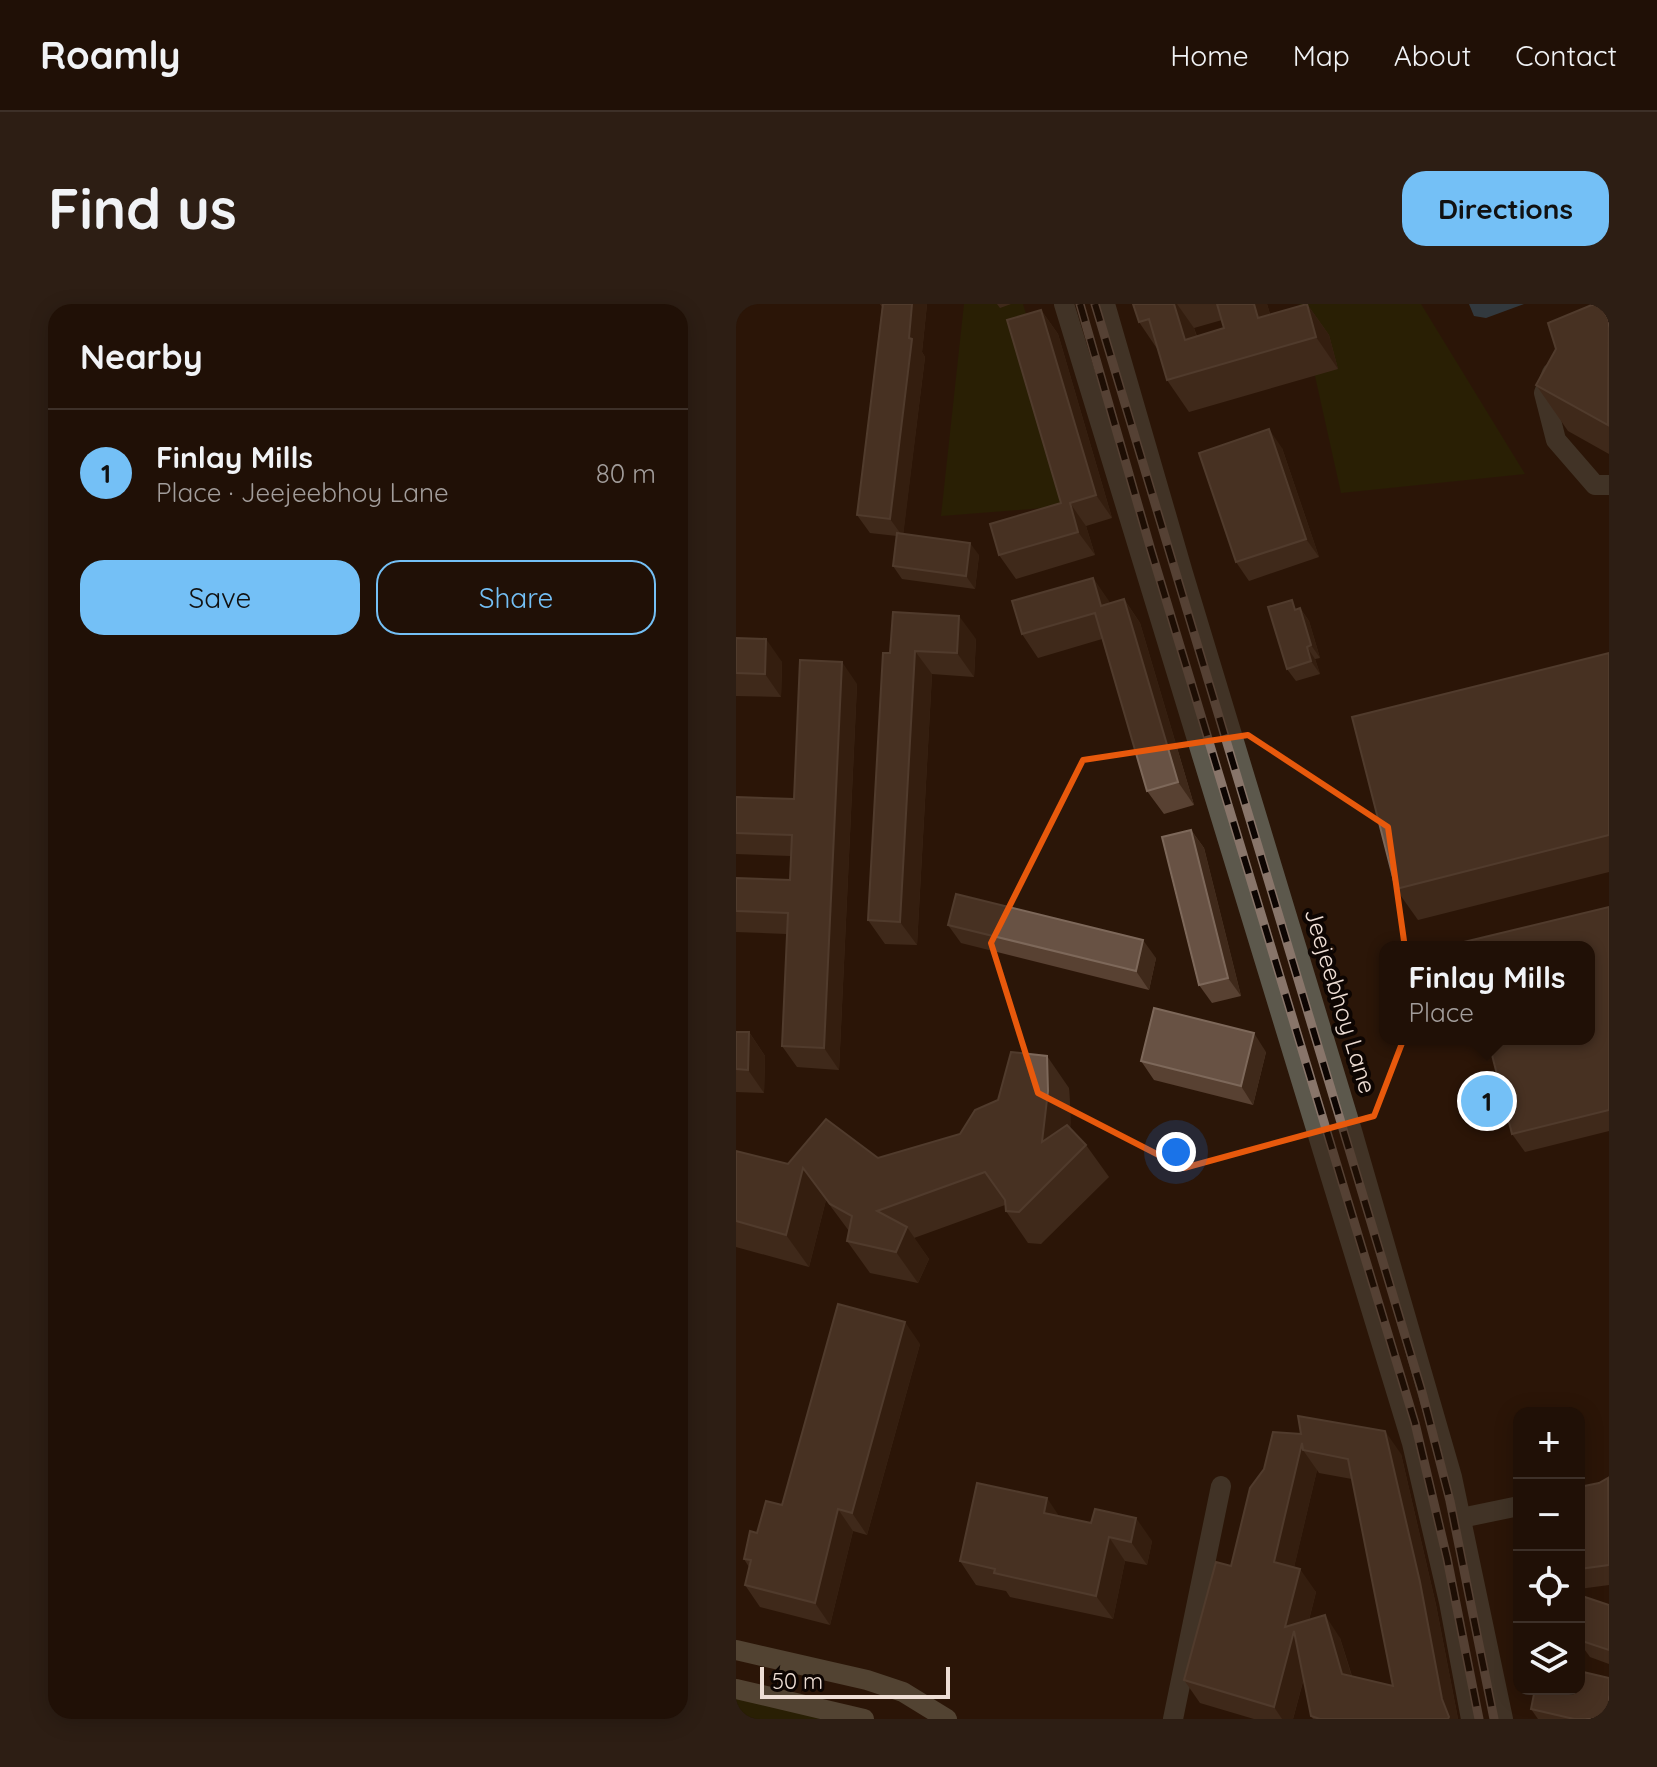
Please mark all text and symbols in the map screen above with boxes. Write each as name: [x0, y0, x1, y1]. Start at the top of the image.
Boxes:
text: Roamly: [40, 31, 181, 79]
text: Home: [1170, 38, 1249, 73]
text: Map: [1293, 38, 1350, 73]
text: About: [1394, 38, 1471, 73]
text: Contact: [1515, 38, 1617, 73]
button: Directions: [1402, 171, 1609, 246]
text: Find us: [48, 173, 237, 243]
text: Nearby: [80, 335, 203, 378]
text: Finlay Mills: [156, 438, 313, 476]
text: 1: [101, 457, 111, 490]
text: 80 m: [596, 457, 656, 490]
text: Place · Jeejeebhoy Lane: [156, 476, 449, 509]
button: Save: [80, 560, 360, 635]
button: Share: [376, 560, 656, 635]
street label: Jeejeebhoy Lane: [1299, 904, 1383, 1097]
popup: [1379, 941, 1595, 1045]
text: Finlay Mills: [1408, 958, 1566, 996]
text: Place: [1408, 996, 1474, 1029]
pin: 1: [1461, 1071, 1513, 1131]
your location: [1156, 1132, 1196, 1172]
map controls: [1513, 1407, 1585, 1695]
button: +: [1513, 1407, 1585, 1479]
button: −: [1513, 1479, 1585, 1551]
button: locate: [1513, 1551, 1585, 1623]
button: layers: [1513, 1623, 1585, 1695]
scale bar: [760, 1663, 950, 1699]
text: 50 m: [772, 1667, 823, 1695]

